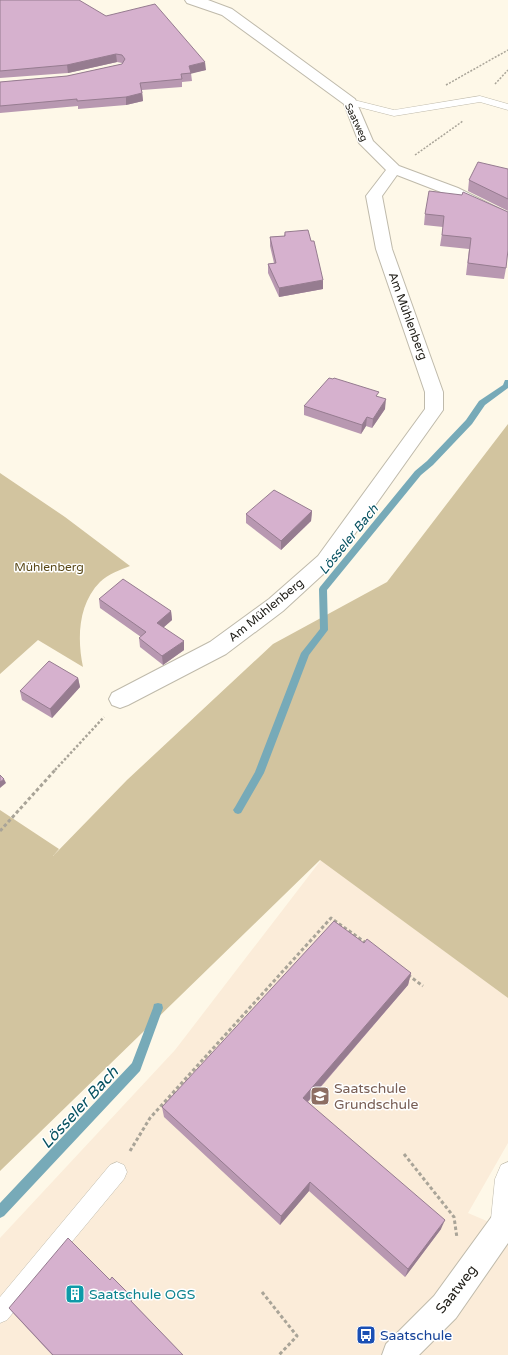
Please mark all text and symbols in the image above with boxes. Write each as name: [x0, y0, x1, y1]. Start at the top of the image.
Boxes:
street label: Saatweg: [342, 101, 370, 143]
street label: Am Mühlenberg: [386, 270, 430, 362]
water label: Lösseler Bach: [316, 501, 383, 578]
park label: Mühlenberg: [14, 560, 84, 574]
street label: Am Mühlenberg: [226, 575, 306, 645]
water label: Lösseler Bach: [37, 1062, 124, 1153]
place label: Saatschule Grundschule: [334, 1080, 419, 1113]
school or university icon: Saatschule Grundschule: [309, 1085, 331, 1107]
street label: Saatweg: [432, 1262, 481, 1317]
building icon: Saatschule OGS: [64, 1283, 86, 1305]
place label: Saatschule OGS: [89, 1286, 196, 1303]
bus stop icon: Saatschule: [355, 1324, 377, 1346]
place label: Saatschule: [380, 1327, 452, 1344]

